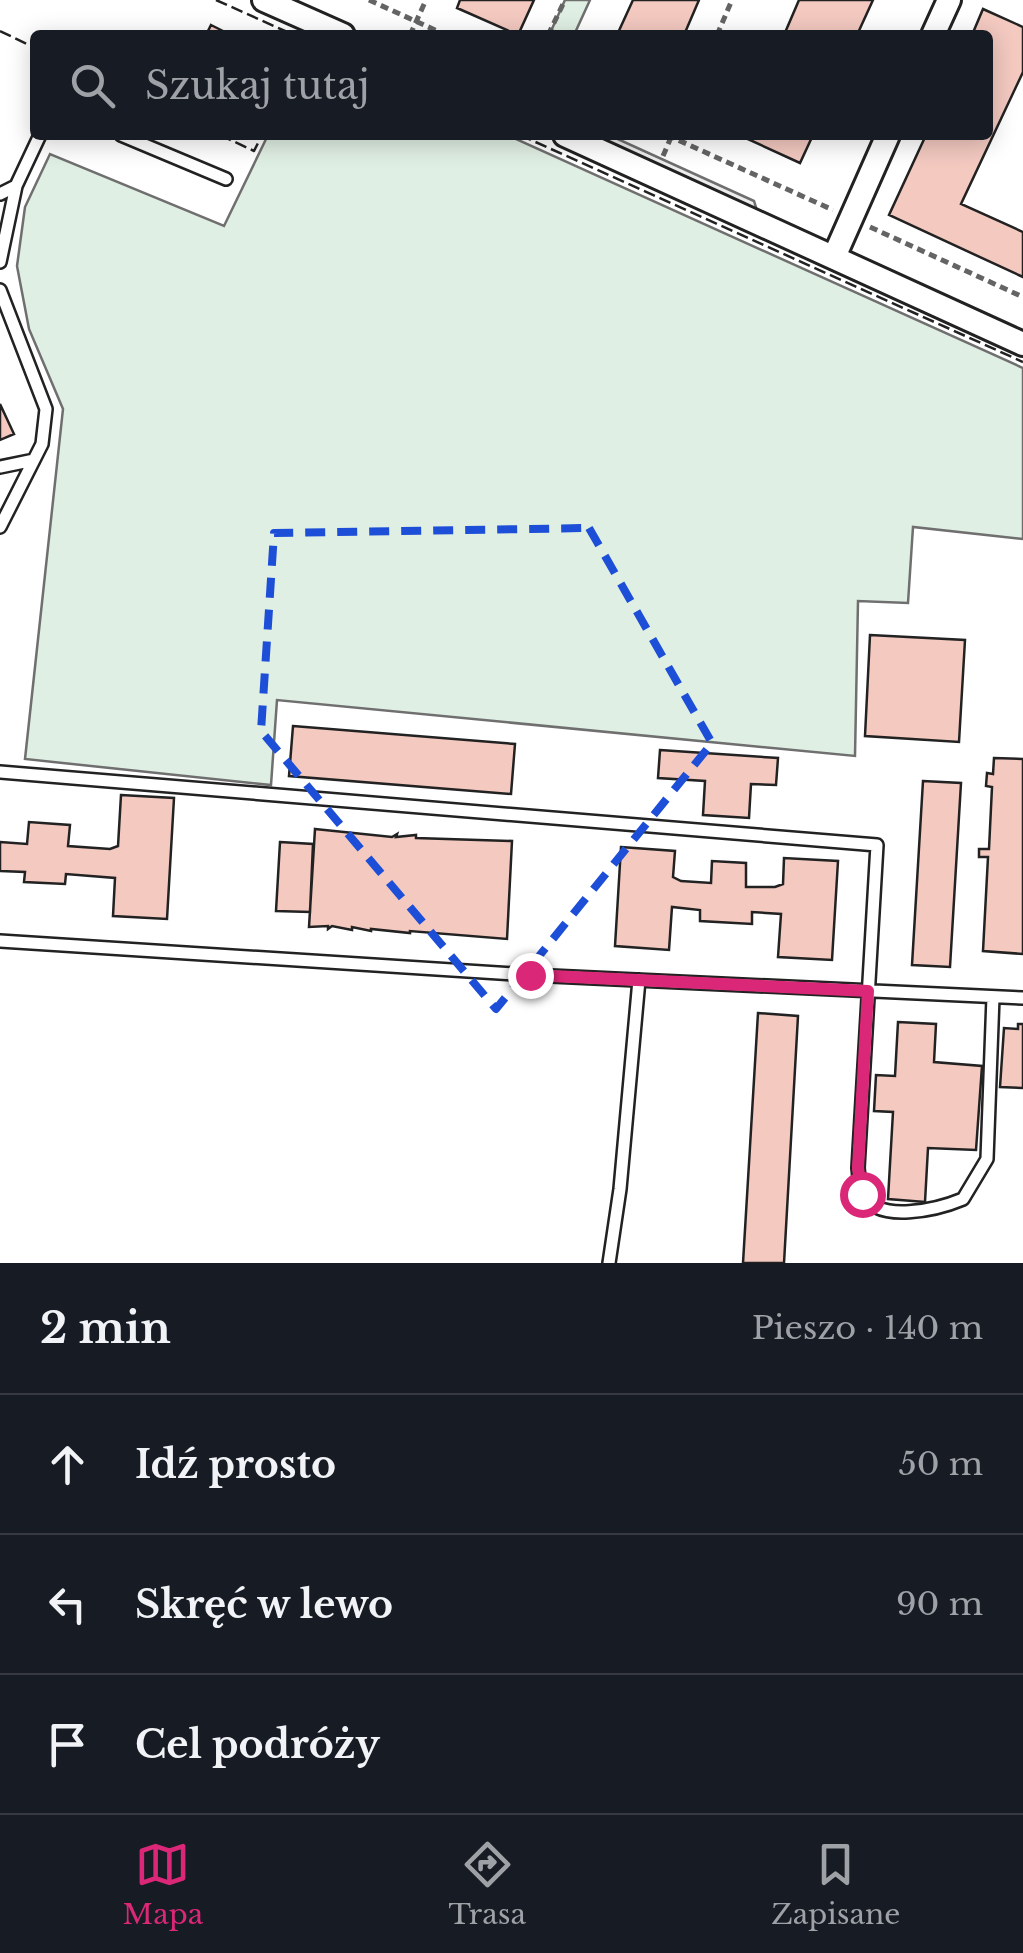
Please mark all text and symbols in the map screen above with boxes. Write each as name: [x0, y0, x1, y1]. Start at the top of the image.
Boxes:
search box: [30, 30, 993, 140]
icon: search: [65, 58, 120, 113]
text: Szukaj tutaj: [145, 62, 370, 109]
route end: [508, 953, 554, 999]
route start: [840, 1172, 886, 1218]
text: 2 min: [40, 1302, 171, 1354]
text: Pieszo · 140 m: [752, 1308, 983, 1348]
icon: ahead: [40, 1437, 95, 1492]
text: Idź prosto: [135, 1441, 336, 1488]
text: 50 m: [898, 1444, 983, 1484]
icon: left: [40, 1577, 95, 1632]
text: Skręć w lewo: [135, 1581, 393, 1628]
text: 90 m: [896, 1584, 983, 1624]
icon: arrive: [40, 1717, 95, 1772]
text: Cel podróży: [135, 1721, 380, 1768]
tab: Mapa: [123, 1837, 203, 1932]
tab: Trasa: [448, 1837, 526, 1932]
tab: Zapisane: [771, 1837, 900, 1932]

